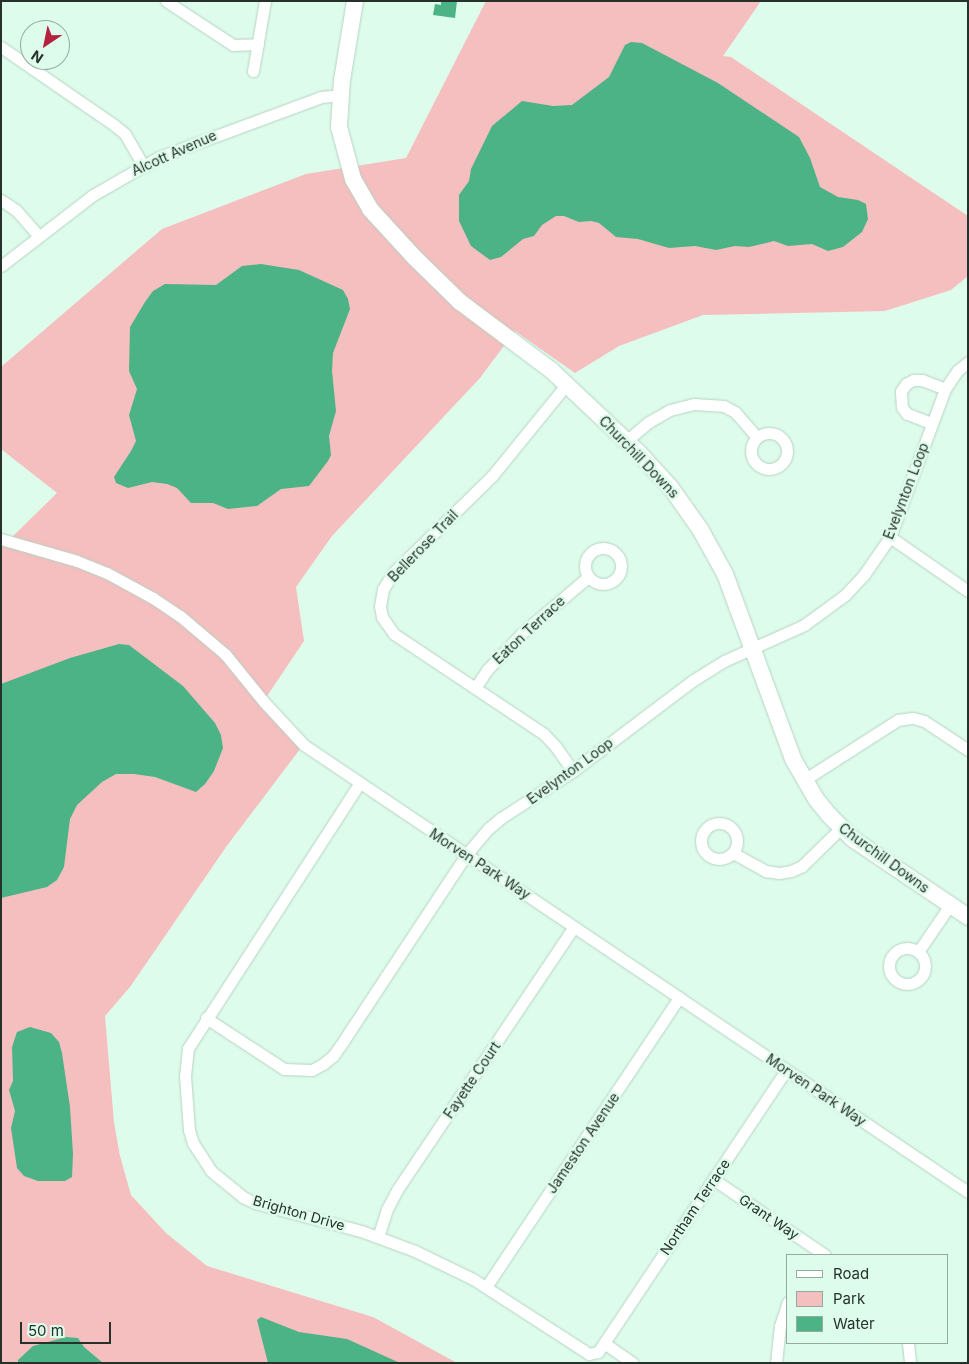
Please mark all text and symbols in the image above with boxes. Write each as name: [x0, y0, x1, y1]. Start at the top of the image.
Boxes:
north arrow: [20, 20, 70, 70]
text: N: [28, 47, 46, 67]
street label: Alcott Avenue: [129, 127, 219, 179]
street label: Churchill Downs: [596, 412, 682, 502]
street label: Evelynton Loop: [880, 440, 932, 542]
street label: Bellerose Trail: [385, 507, 461, 585]
street label: Eaton Terrace: [490, 592, 568, 668]
street label: Evelynton Loop: [524, 734, 616, 808]
street label: Churchill Downs: [836, 820, 932, 896]
street label: Morven Park Way: [426, 825, 534, 903]
street label: Fayette Court: [440, 1038, 504, 1122]
street label: Morven Park Way: [763, 1050, 869, 1130]
street label: Jameston Avenue: [543, 1089, 623, 1197]
street label: Northam Terrace: [657, 1156, 733, 1258]
street label: Grant Way: [736, 1191, 802, 1243]
street label: Brighton Drive: [251, 1192, 347, 1234]
legend: [786, 1254, 949, 1344]
text: Road: [833, 1264, 869, 1283]
text: Park: [833, 1289, 865, 1308]
scale bar: [22, 1312, 114, 1344]
text: Water: [833, 1314, 875, 1333]
text: 50 m: [28, 1321, 64, 1340]

